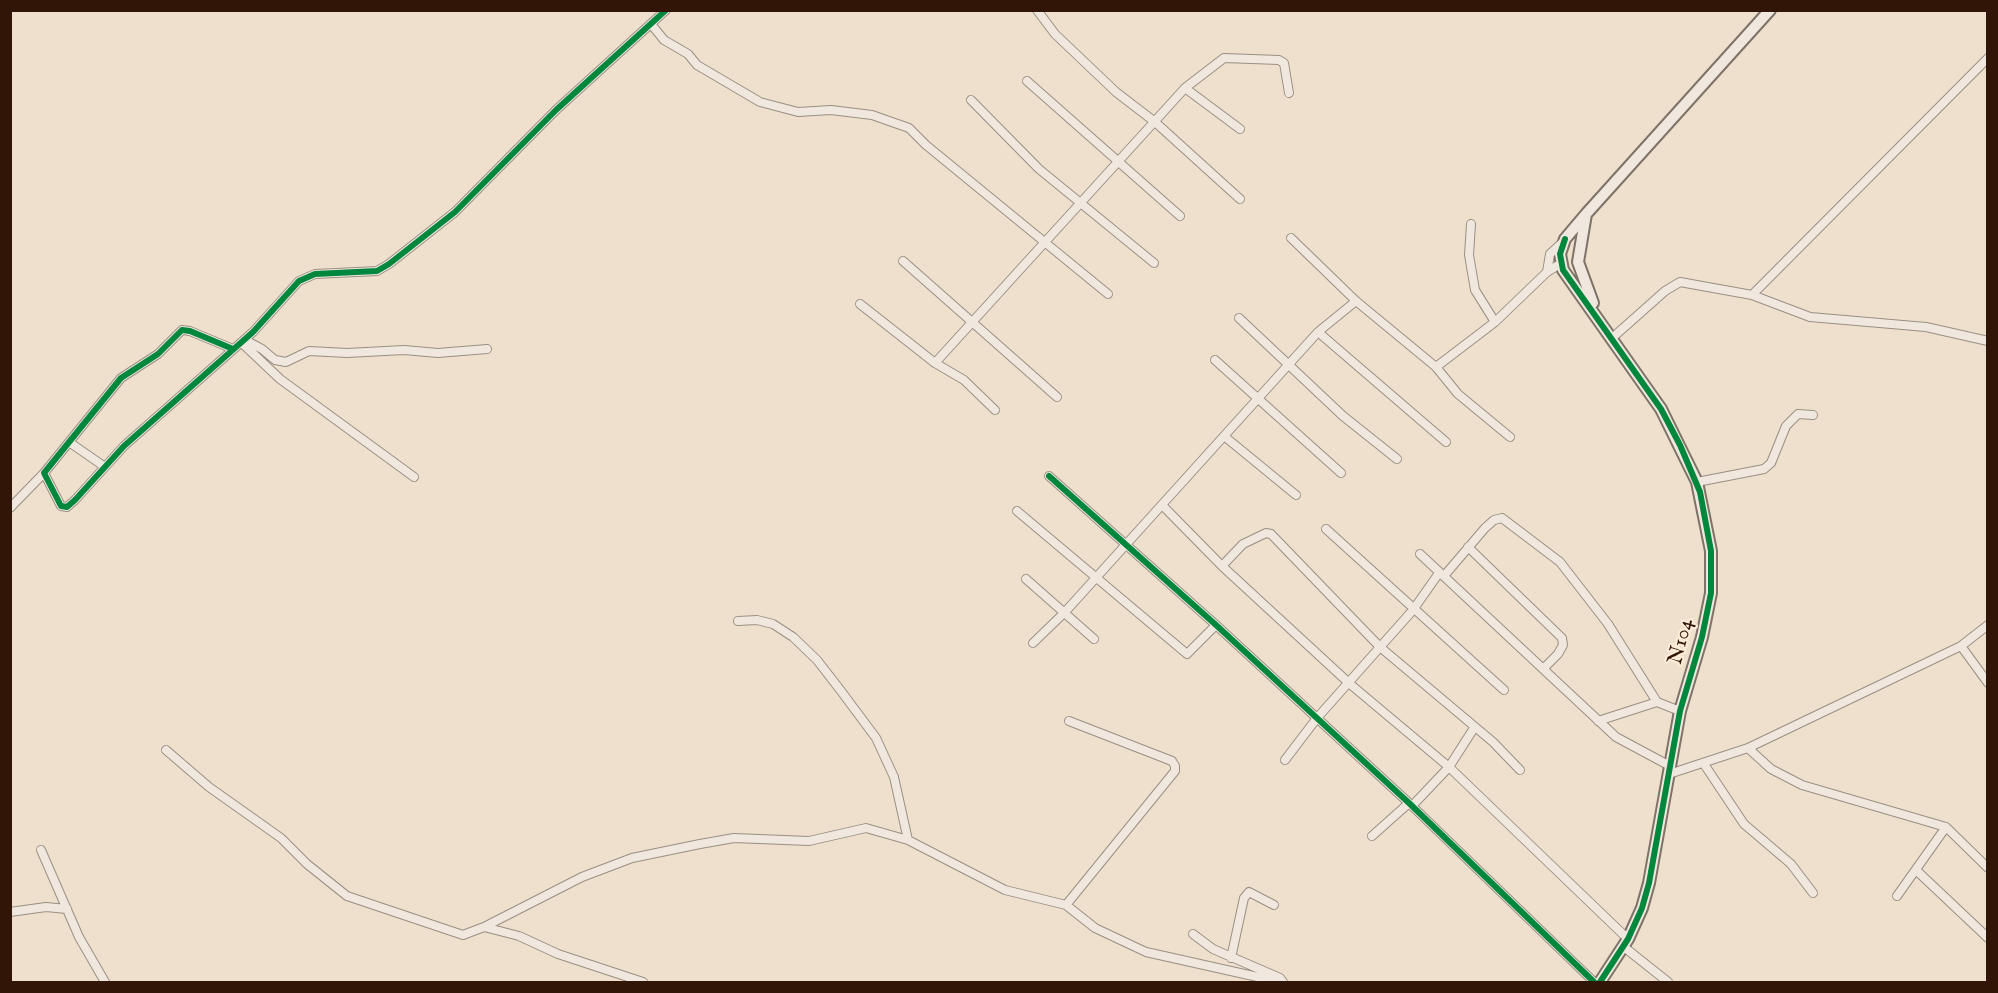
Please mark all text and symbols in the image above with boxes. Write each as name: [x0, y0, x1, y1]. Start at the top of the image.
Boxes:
street label: N104: [1664, 616, 1700, 668]

